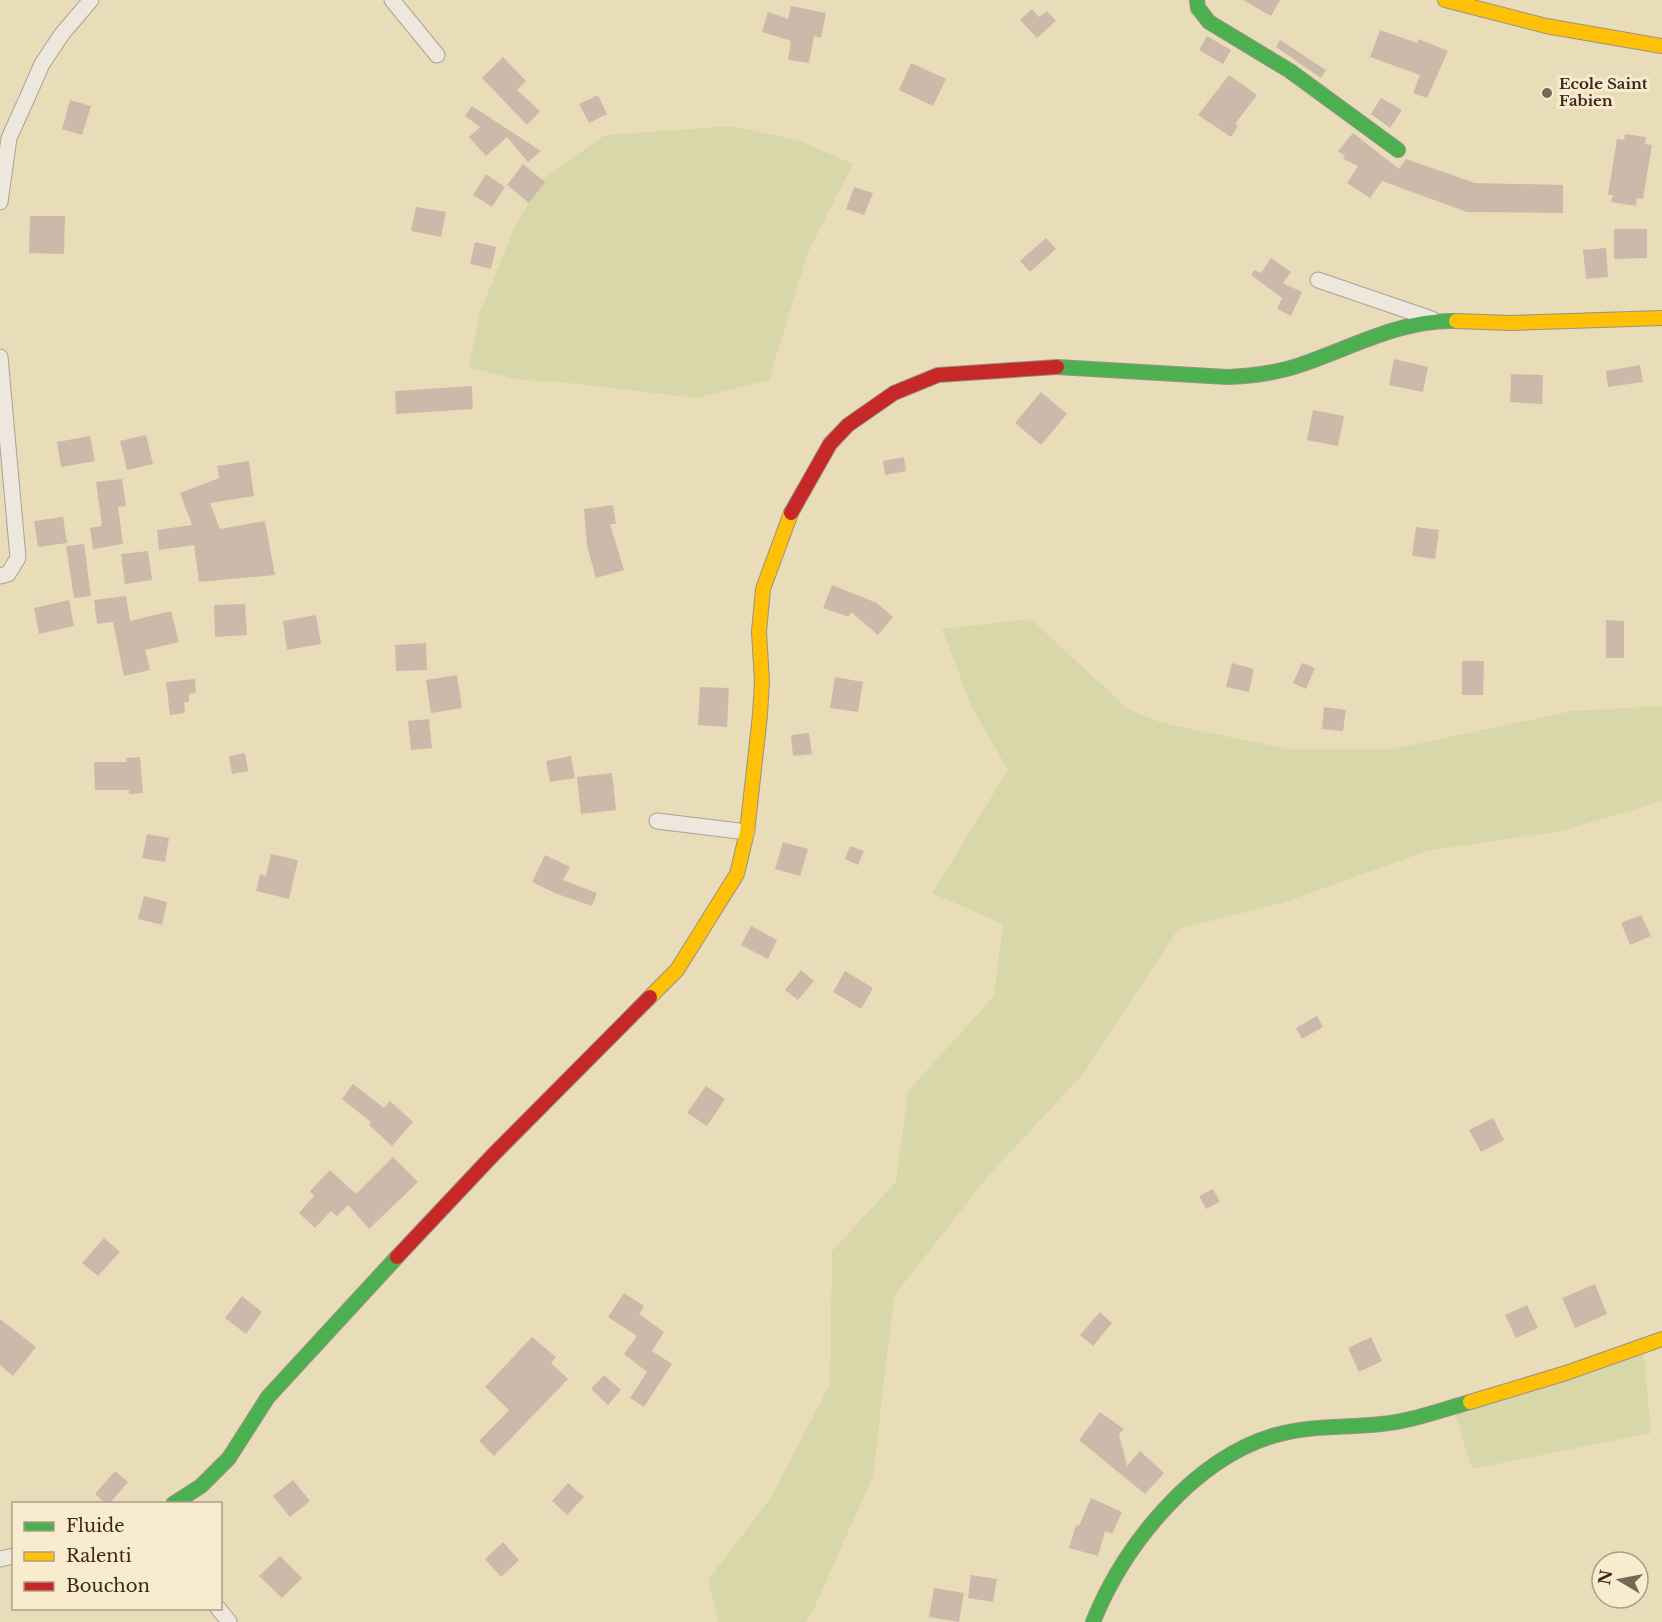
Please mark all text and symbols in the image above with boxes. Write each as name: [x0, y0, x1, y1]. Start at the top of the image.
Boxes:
place label: Ecole Saint Fabien: [1559, 74, 1648, 110]
marker: Ecole Saint Fabien: [1540, 86, 1554, 100]
legend: [12, 1502, 222, 1610]
text: Fluide: [66, 1515, 125, 1537]
text: Ralenti: [66, 1545, 132, 1567]
north arrow: [1590, 1550, 1650, 1610]
text: N: [1594, 1568, 1616, 1587]
text: Bouchon: [66, 1575, 150, 1597]

